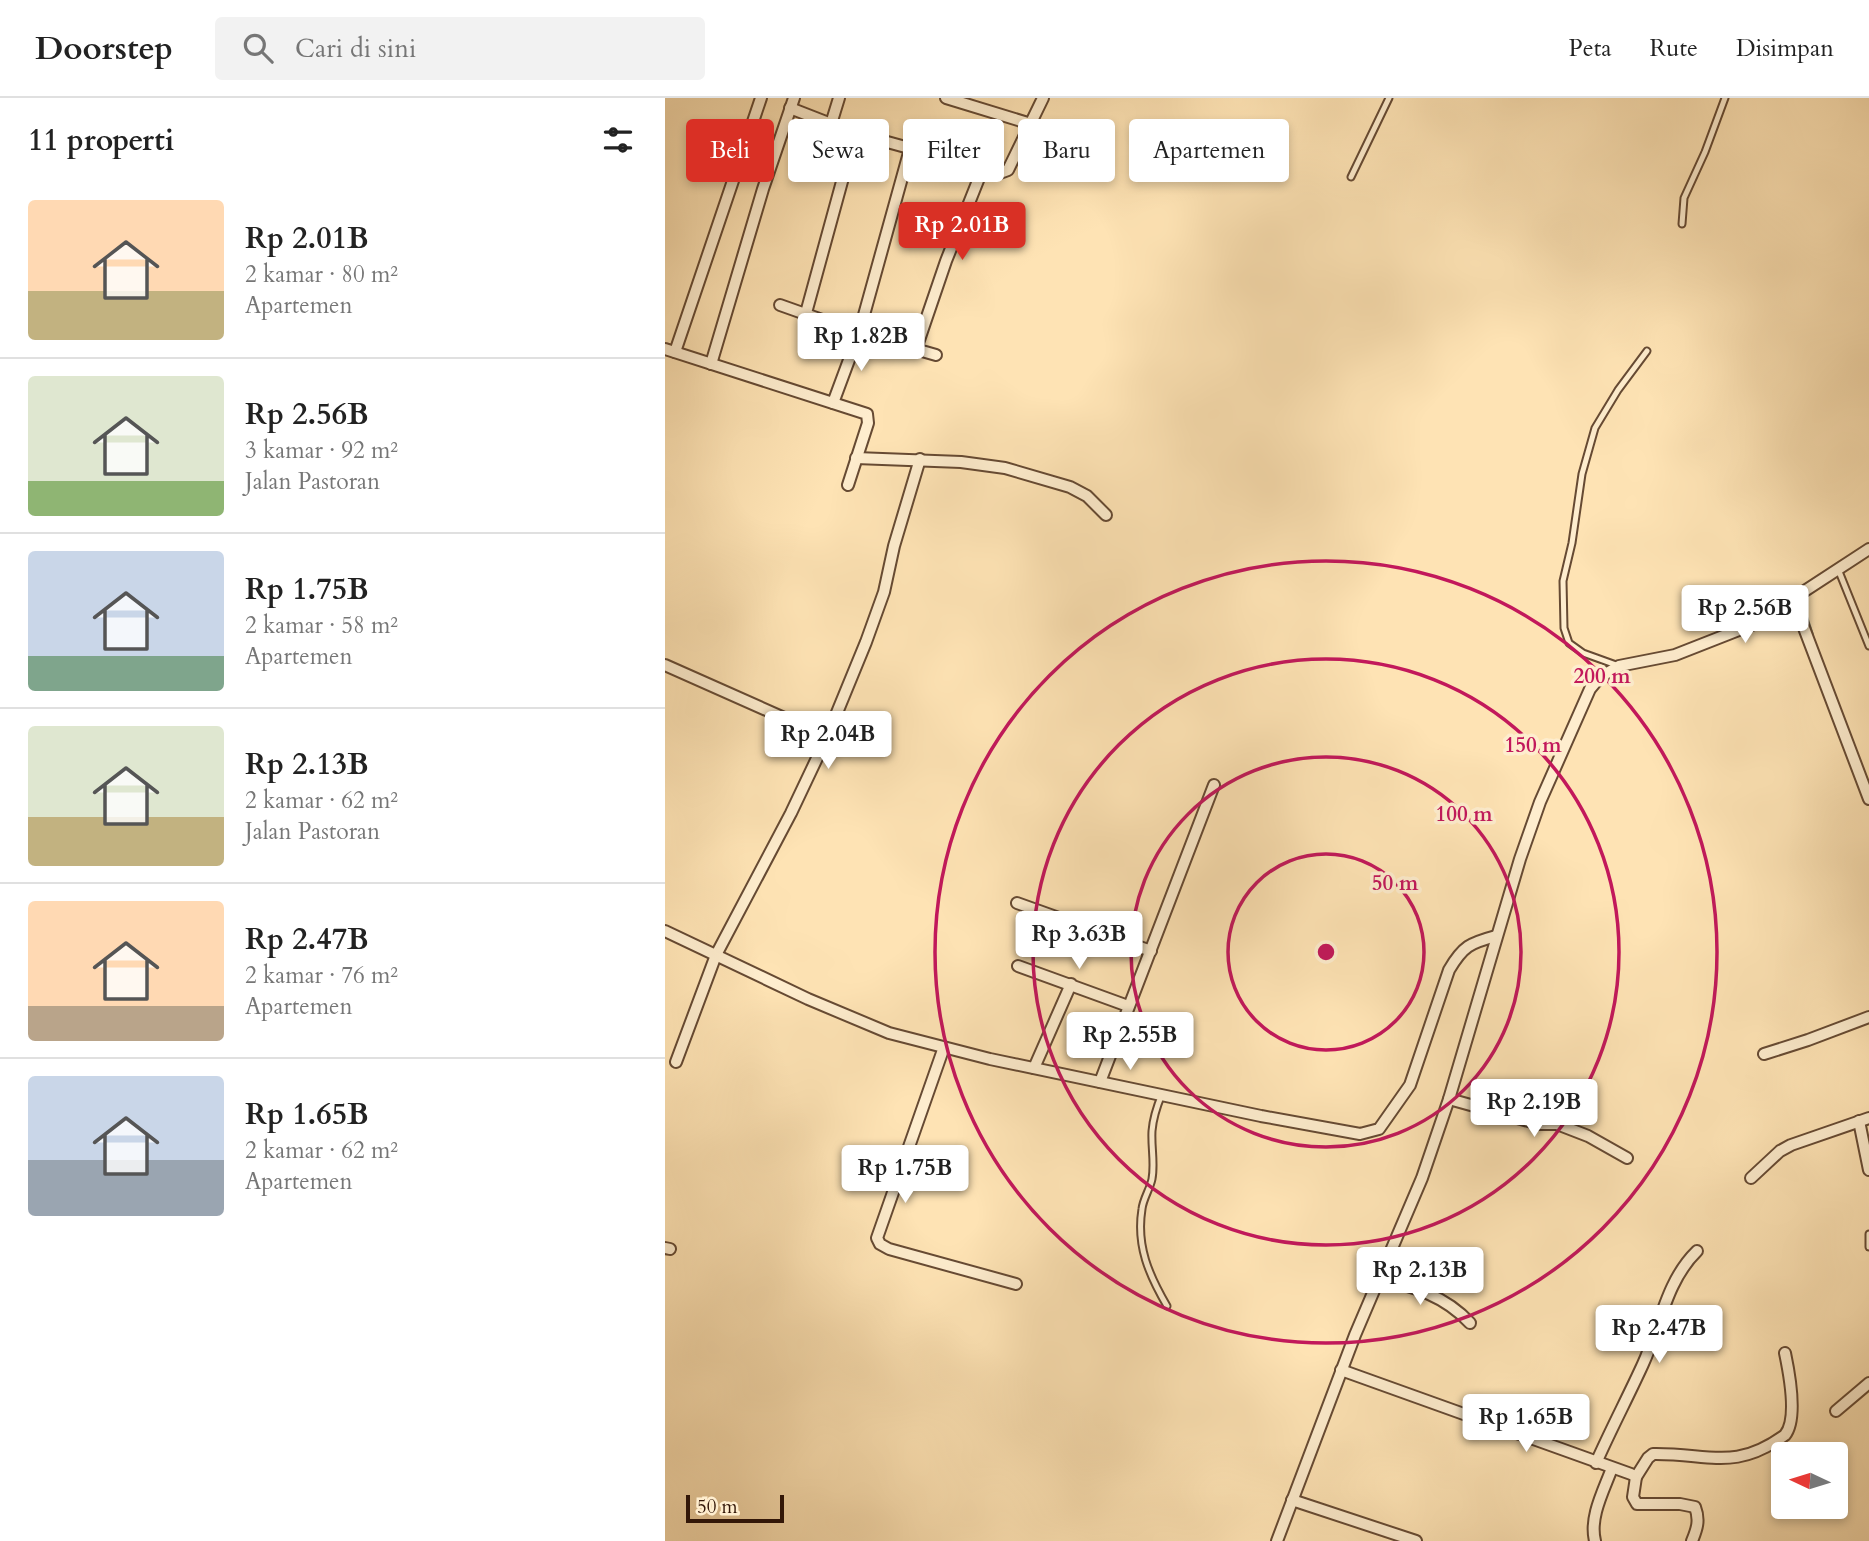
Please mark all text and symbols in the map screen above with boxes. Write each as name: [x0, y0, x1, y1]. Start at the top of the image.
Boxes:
search box: [215, 17, 705, 80]
text: Doorstep: [35, 26, 173, 71]
icon: search: [239, 29, 277, 67]
text: Cari di sini: [295, 31, 416, 66]
text: Peta: [1569, 32, 1612, 65]
text: Rute: [1650, 32, 1698, 65]
text: Disimpan: [1736, 32, 1834, 65]
chip: Beli: [686, 119, 774, 182]
chip: Sewa: [788, 119, 889, 182]
chip: Filter: [903, 119, 1004, 182]
chip: Baru: [1018, 119, 1115, 182]
chip: Apartemen: [1129, 119, 1289, 182]
text: 11 properti: [28, 120, 174, 161]
icon: filters: [599, 121, 637, 159]
pin: Rp 2.01B: [890, 202, 1034, 262]
text: Rp 2.01B: [915, 209, 1009, 240]
text: Rp 2.01B: [245, 218, 369, 259]
icon: home: [84, 228, 168, 312]
text: 2 kamar · 80 m²: [245, 259, 398, 290]
text: Apartemen: [245, 290, 353, 321]
pin: Rp 1.82B: [789, 314, 933, 373]
text: Rp 1.82B: [814, 320, 908, 351]
text: Rp 2.56B: [245, 394, 369, 435]
icon: home: [84, 404, 168, 488]
text: 3 kamar · 92 m²: [245, 435, 398, 466]
text: Jalan Pastoran: [245, 466, 380, 497]
text: Rp 1.75B: [245, 569, 369, 610]
icon: home: [84, 579, 168, 663]
pin: Rp 2.56B: [1673, 586, 1817, 645]
text: Rp 2.56B: [1698, 592, 1792, 623]
text: 2 kamar · 58 m²: [245, 610, 398, 641]
text: Apartemen: [245, 641, 353, 672]
text: 200 m: [1573, 662, 1631, 691]
pin: Rp 2.04B: [756, 712, 900, 771]
text: Rp 2.04B: [781, 718, 875, 749]
text: 150 m: [1504, 731, 1562, 760]
text: Rp 2.13B: [245, 744, 369, 785]
icon: home: [84, 754, 168, 838]
text: 2 kamar · 62 m²: [245, 785, 398, 816]
text: 100 m: [1435, 800, 1493, 829]
text: Jalan Pastoran: [245, 816, 380, 847]
text: 50 m: [1372, 869, 1419, 898]
pin: Rp 3.63B: [1007, 912, 1151, 971]
text: Rp 3.63B: [1032, 918, 1126, 949]
text: Rp 2.47B: [245, 919, 369, 960]
icon: home: [84, 929, 168, 1013]
centre of rings: [1314, 940, 1338, 964]
text: 2 kamar · 76 m²: [245, 960, 398, 991]
text: Apartemen: [245, 991, 353, 1022]
pin: Rp 2.55B: [1058, 1012, 1202, 1072]
text: Rp 2.55B: [1083, 1019, 1177, 1050]
pin: Rp 2.19B: [1462, 1080, 1606, 1139]
text: Rp 2.19B: [1487, 1086, 1581, 1117]
text: Rp 1.65B: [245, 1094, 369, 1135]
icon: home: [84, 1104, 168, 1188]
text: 2 kamar · 62 m²: [245, 1135, 398, 1166]
pin: Rp 1.75B: [833, 1146, 977, 1205]
text: Rp 1.75B: [858, 1152, 952, 1183]
text: Apartemen: [245, 1166, 353, 1197]
pin: Rp 2.13B: [1348, 1248, 1492, 1307]
text: Rp 2.13B: [1373, 1254, 1467, 1285]
pin: Rp 2.47B: [1587, 1306, 1731, 1365]
text: Rp 2.47B: [1612, 1312, 1706, 1343]
pin: Rp 1.65B: [1454, 1394, 1598, 1454]
text: Rp 1.65B: [1479, 1401, 1573, 1432]
north arrow: [1771, 1442, 1848, 1519]
map controls: [1771, 1442, 1848, 1519]
scale bar: [686, 1492, 784, 1524]
text: 50 m: [697, 1494, 738, 1520]

